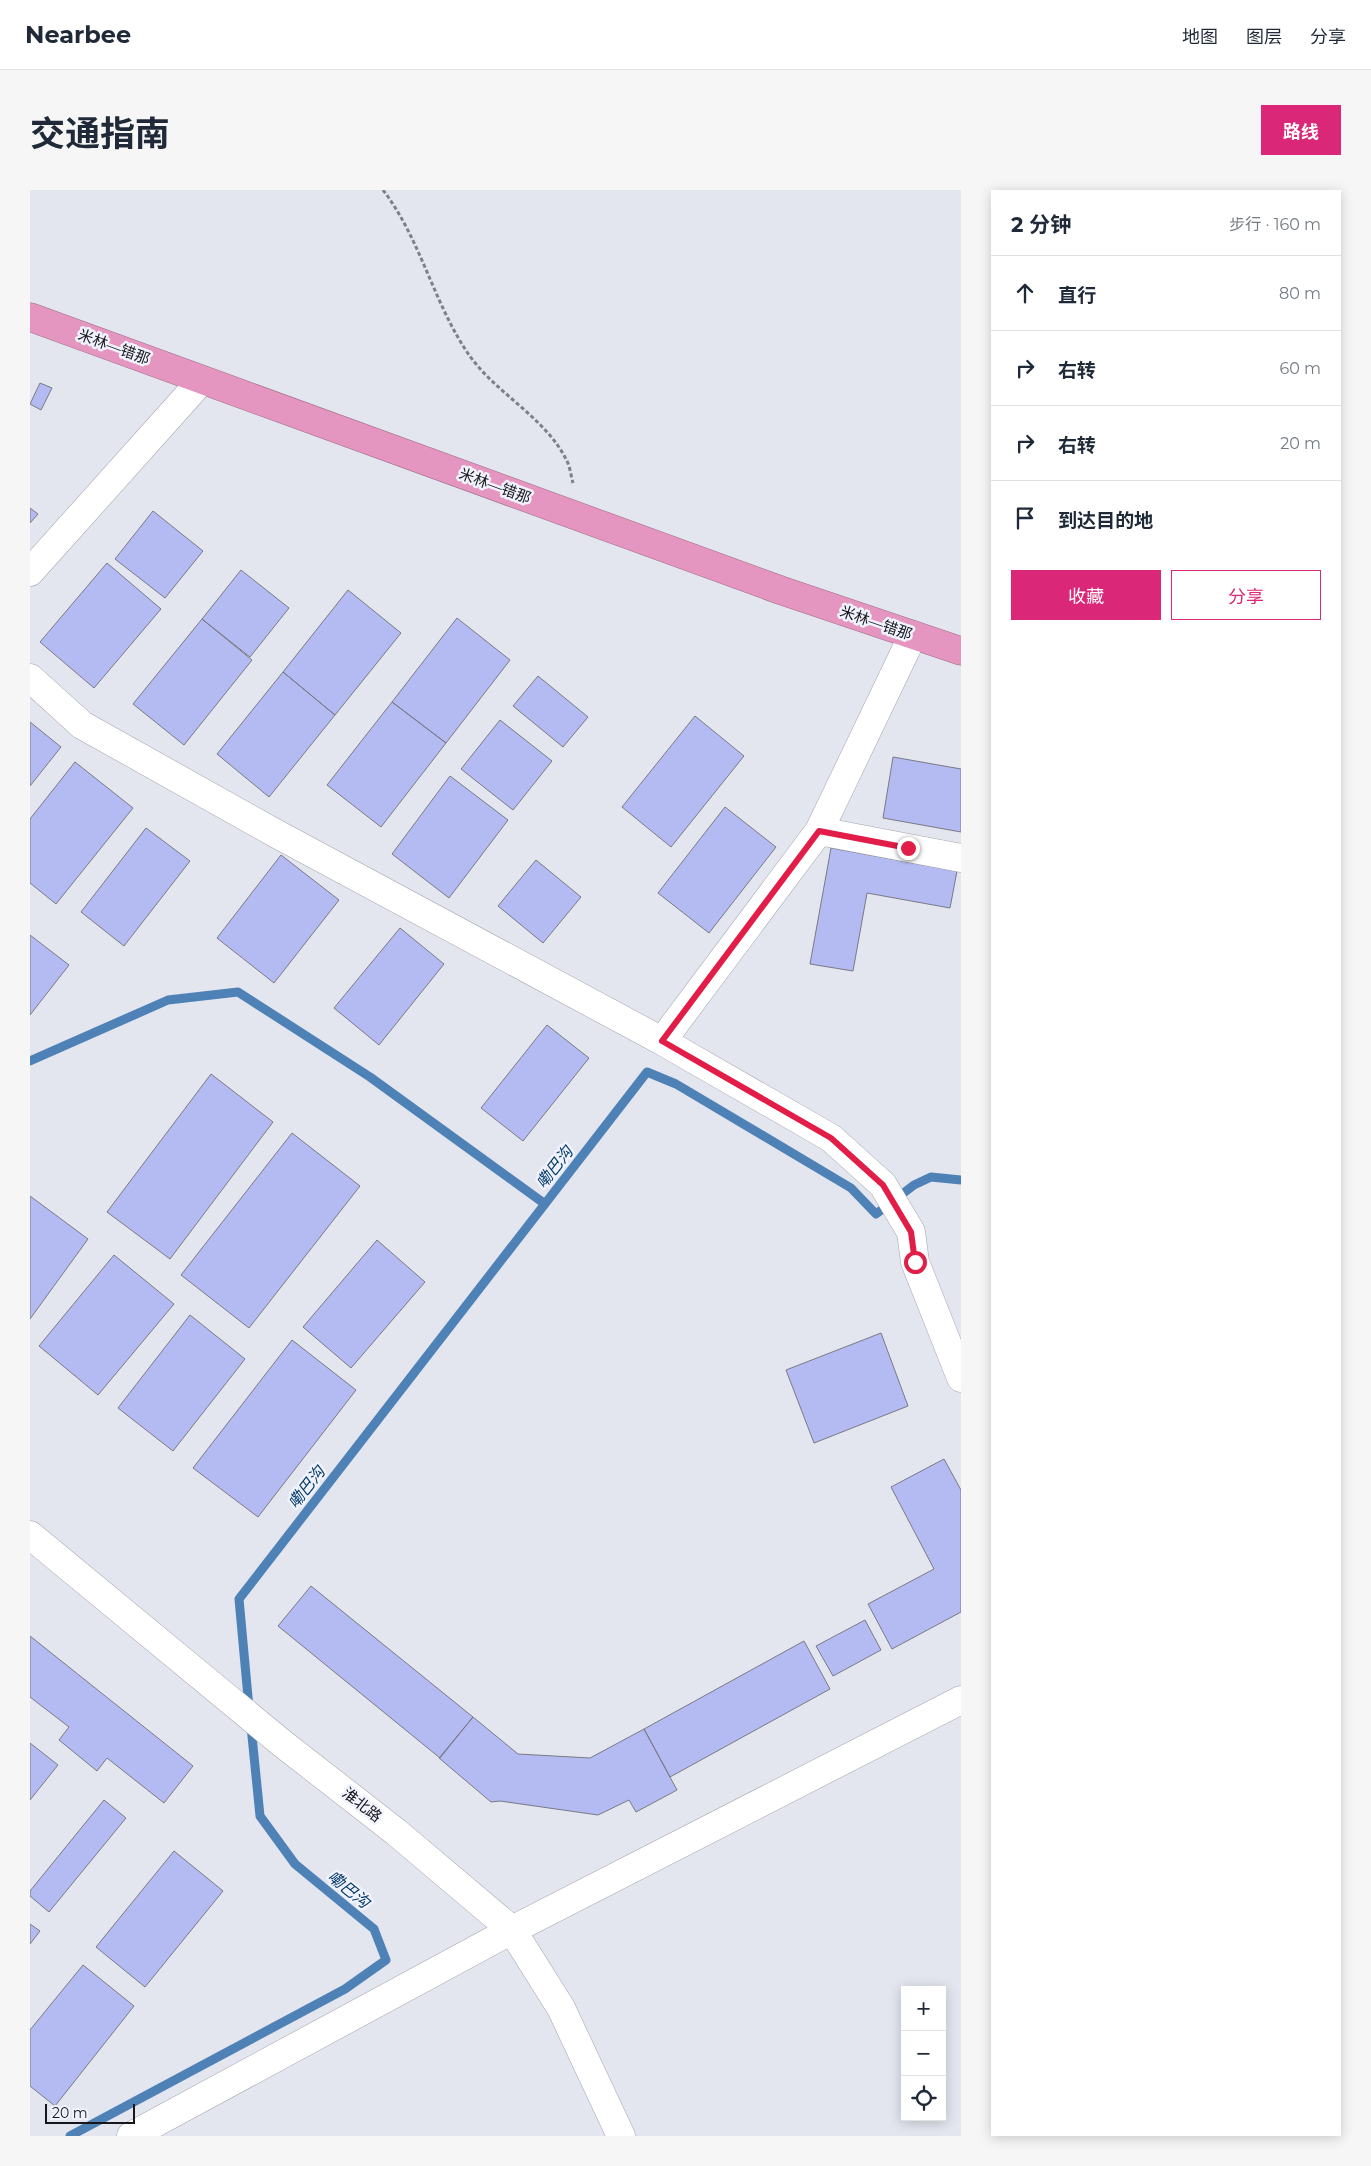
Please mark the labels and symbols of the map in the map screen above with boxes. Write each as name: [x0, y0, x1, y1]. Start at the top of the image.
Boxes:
street label: 米林—错那: [76, 325, 153, 368]
street label: 米林—错那: [457, 464, 534, 507]
street label: 米林—错那: [838, 601, 915, 644]
route end: [897, 837, 920, 860]
water label: 嘞巴沟: [532, 1141, 578, 1192]
route start: [904, 1251, 927, 1274]
water label: 嘞巴沟: [284, 1461, 330, 1512]
street label: 淮北路: [339, 1783, 386, 1826]
water label: 嘞巴沟: [324, 1867, 375, 1913]
scale bar: [45, 2101, 135, 2124]

